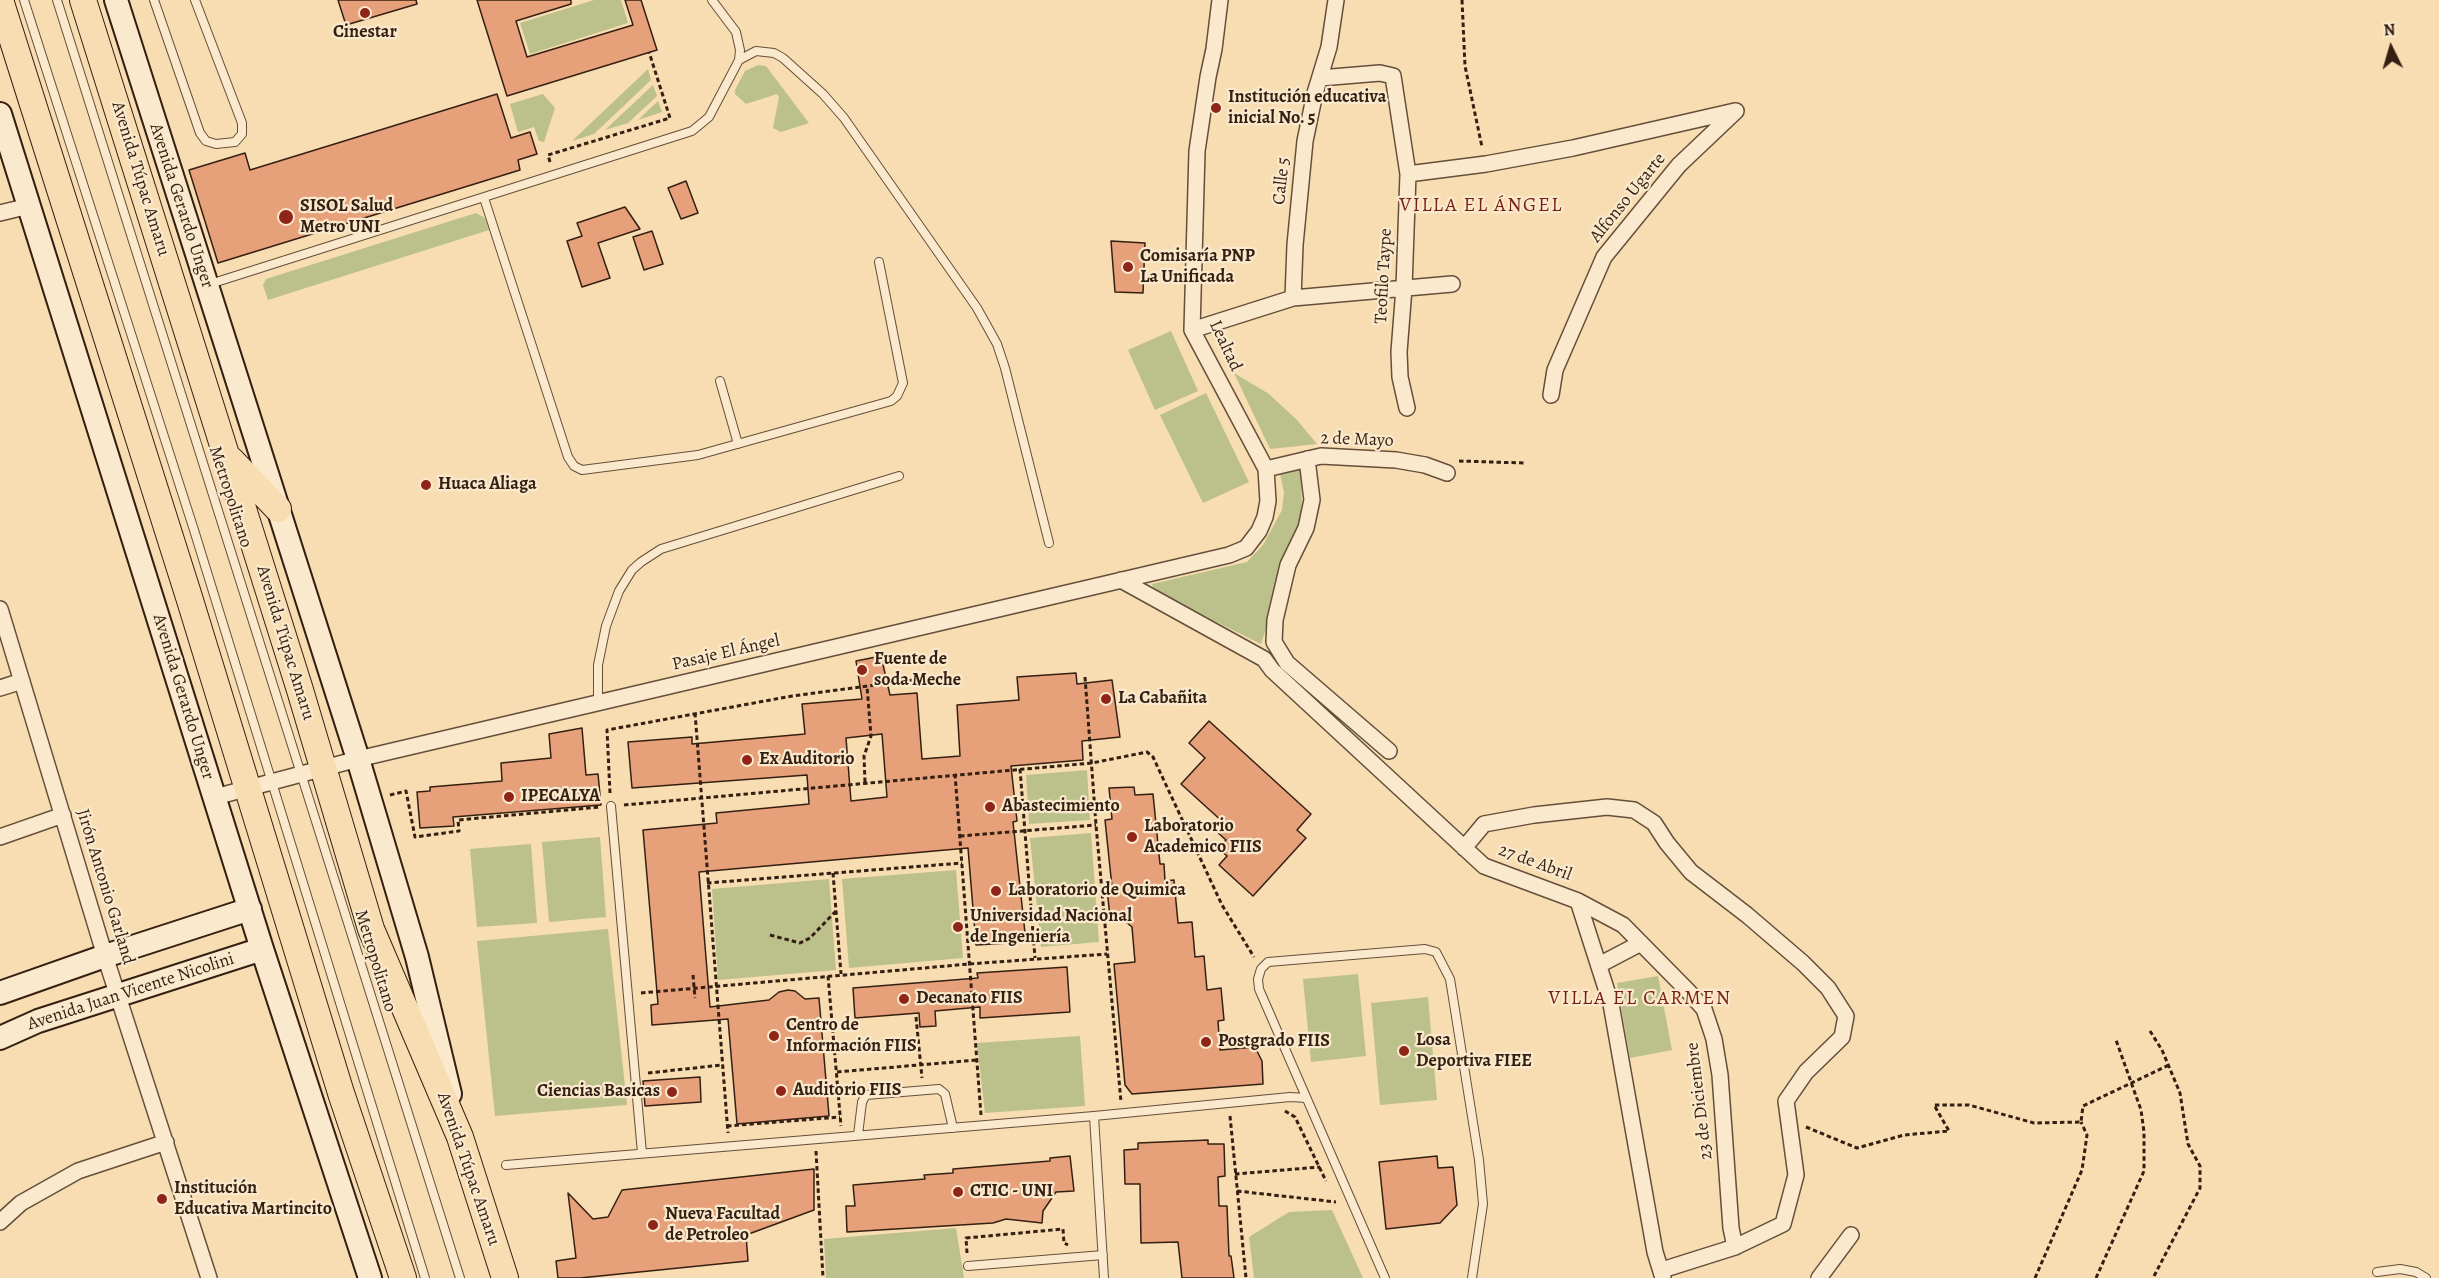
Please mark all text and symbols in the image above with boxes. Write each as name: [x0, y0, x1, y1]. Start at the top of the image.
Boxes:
marker: Cinestar: [358, 6, 372, 20]
north arrow: [2361, 18, 2421, 78]
text: N: [2383, 19, 2396, 42]
place label: Cinestar: [333, 22, 397, 44]
place label: Institución educativa inicial No. 5: [1228, 87, 1386, 130]
street label: Avenida Túpac Amaru: [106, 99, 174, 259]
marker: Institución educativa inicial No. 5: [1209, 101, 1223, 115]
street label: Avenida Gerardo Unger: [144, 121, 218, 291]
street label: Alfonso Ugarte: [1585, 149, 1671, 247]
street label: Calle 5: [1269, 156, 1295, 206]
district label: VILLA EL ÁNGEL: [1399, 194, 1563, 218]
place label: SISOL Salud Metro UNI: [300, 196, 393, 238]
marker: SISOL Salud Metro UNI: [277, 208, 295, 226]
street label: Teofilo Taype: [1371, 228, 1397, 324]
place label: Comisaría PNP La Unificada: [1140, 246, 1255, 288]
marker: Comisaría PNP La Unificada: [1121, 260, 1135, 274]
street label: Lealtad: [1204, 317, 1246, 375]
street label: 2 de Mayo: [1320, 428, 1394, 452]
street label: Metropolitano: [203, 443, 257, 551]
place label: Huaca Aliaga: [438, 474, 537, 496]
marker: Huaca Aliaga: [419, 478, 433, 492]
street label: Avenida Túpac Amaru: [251, 563, 319, 723]
street label: Avenida Gerardo Unger: [148, 612, 218, 782]
street label: Pasaje El Ángel: [670, 630, 782, 676]
place label: Fuente de soda Meche: [874, 649, 961, 692]
marker: Fuente de soda Meche: [855, 663, 869, 677]
place label: La Cabañita: [1118, 688, 1207, 710]
marker: La Cabañita: [1099, 692, 1113, 706]
place label: Ex Auditorio: [759, 749, 855, 771]
marker: Ex Auditorio: [740, 753, 754, 767]
place label: IPECALYA: [521, 786, 600, 808]
marker: IPECALYA: [502, 790, 516, 804]
place label: Abastecimiento: [1002, 796, 1120, 818]
marker: Abastecimiento: [983, 800, 997, 814]
street label: Jirón Antonio Garland: [71, 807, 139, 967]
place label: Laboratorio Academico FIIS: [1144, 816, 1262, 858]
marker: Laboratorio Academico FIIS: [1125, 830, 1139, 844]
street label: 27 de Abril: [1495, 840, 1575, 886]
place label: Laboratorio de Quimica: [1008, 880, 1186, 902]
marker: Laboratorio de Quimica: [989, 884, 1003, 898]
place label: Universidad Nacional de Ingeniería: [970, 906, 1132, 948]
street label: Metropolitano: [349, 907, 401, 1015]
marker: Universidad Nacional de Ingeniería: [951, 920, 965, 934]
street label: Avenida Juan Vicente Nicolini: [25, 948, 237, 1036]
district label: VILLA EL CARMEN: [1548, 987, 1732, 1011]
place label: Decanato FIIS: [916, 988, 1023, 1010]
marker: Decanato FIIS: [897, 992, 911, 1006]
place label: Centro de Información FIIS: [786, 1015, 917, 1058]
marker: Centro de Información FIIS: [767, 1029, 781, 1043]
place label: Losa Deportiva FIEE: [1416, 1030, 1532, 1072]
place label: Postgrado FIIS: [1218, 1031, 1330, 1053]
marker: Postgrado FIIS: [1199, 1035, 1213, 1049]
street label: 23 de Diciembre: [1682, 1041, 1718, 1161]
marker: Losa Deportiva FIEE: [1397, 1044, 1411, 1058]
place label: Auditorio FIIS: [793, 1080, 901, 1102]
place label: Ciencias Basicas: [537, 1081, 660, 1103]
marker: Auditorio FIIS: [774, 1084, 788, 1098]
marker: Ciencias Basicas: [665, 1085, 679, 1099]
street label: Avenida Túpac Amaru: [432, 1089, 504, 1249]
place label: Institución Educativa Martincito: [174, 1178, 332, 1220]
place label: CTIC - UNI: [970, 1181, 1053, 1203]
marker: CTIC - UNI: [951, 1185, 965, 1199]
marker: Institución Educativa Martincito: [155, 1192, 169, 1206]
place label: Nueva Facultad de Petroleo: [665, 1204, 780, 1246]
marker: Nueva Facultad de Petroleo: [646, 1218, 660, 1232]

